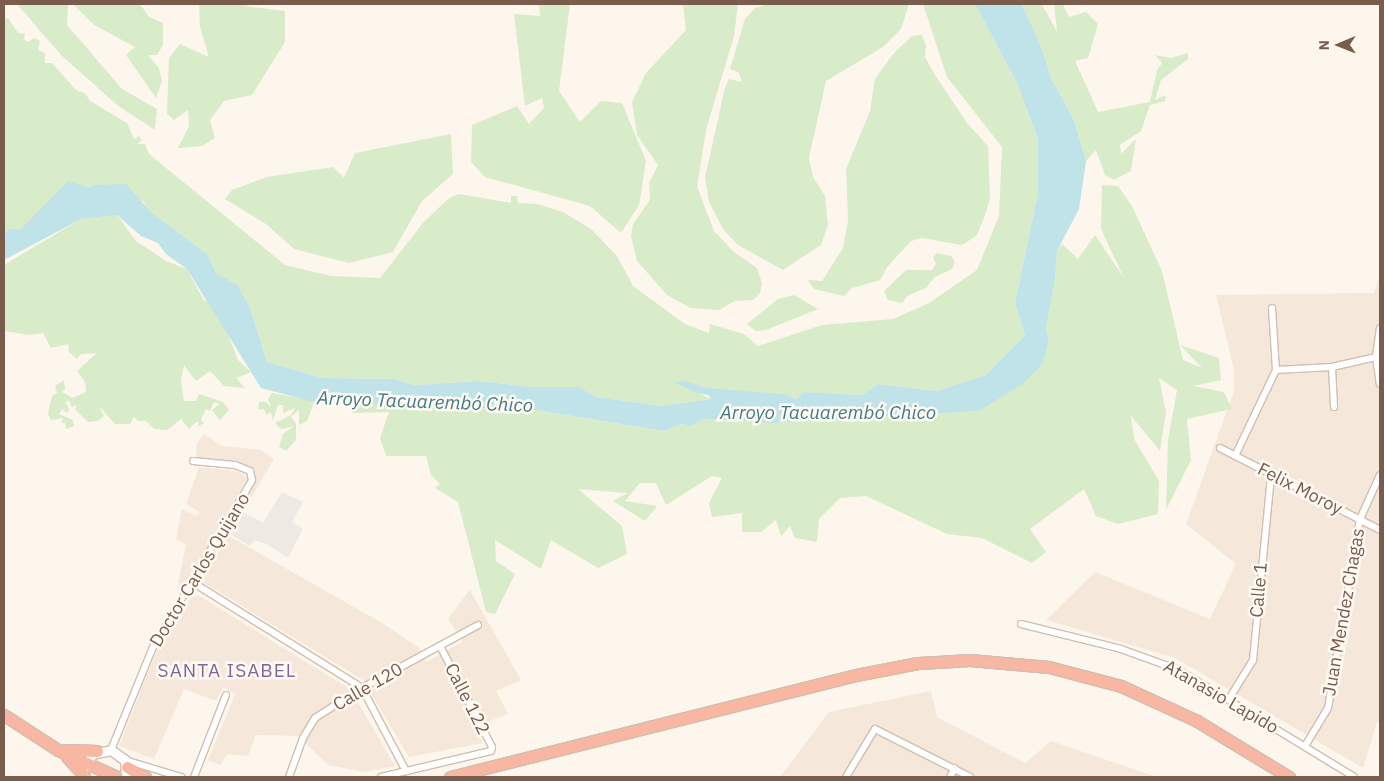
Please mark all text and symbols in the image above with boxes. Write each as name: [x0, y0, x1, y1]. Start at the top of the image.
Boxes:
north arrow: [1314, 20, 1364, 70]
text: N: [1315, 40, 1333, 50]
water label: Arroyo Tacuarembó Chico: [317, 387, 533, 417]
water label: Arroyo Tacuarembó Chico: [720, 402, 936, 424]
street label: Felix Moroy: [1254, 458, 1346, 520]
street label: Doctor Carlos Quijano: [146, 489, 254, 651]
street label: Juan Mendez Chagas: [1319, 526, 1369, 698]
street label: Calle 1: [1246, 561, 1272, 619]
street label: Atanasio Lapido: [1160, 655, 1282, 739]
street label: Calle 120: [329, 658, 407, 716]
district label: SANTA ISABEL: [156, 660, 298, 682]
street label: Calle 122: [440, 660, 494, 738]

